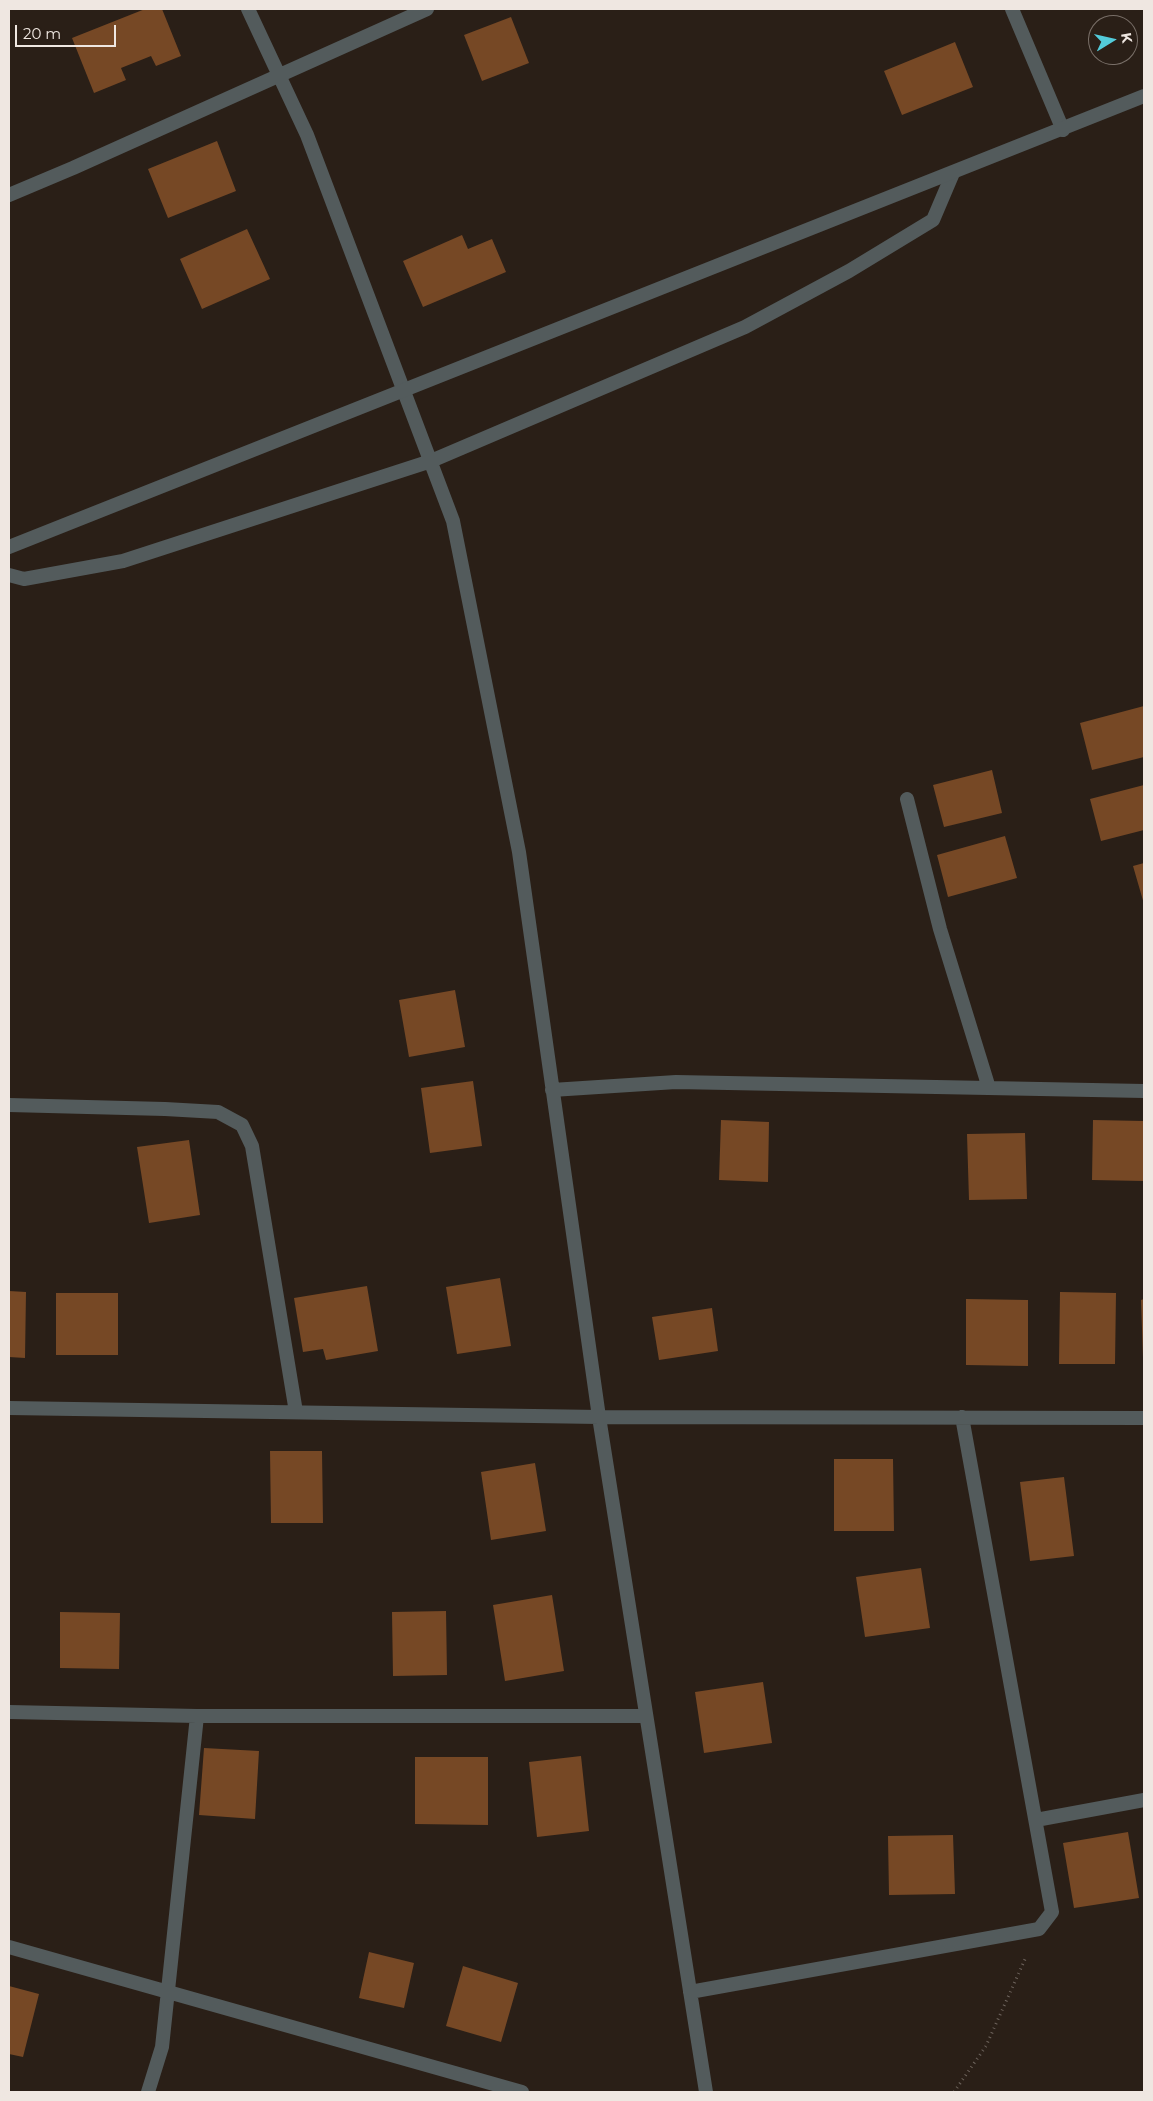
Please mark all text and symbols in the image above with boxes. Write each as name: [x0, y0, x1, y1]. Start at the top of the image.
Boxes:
scale bar: [18, 15, 119, 47]
north arrow: [1088, 15, 1138, 65]
text: 20 m: [23, 24, 61, 43]
text: K: [1117, 31, 1137, 44]

